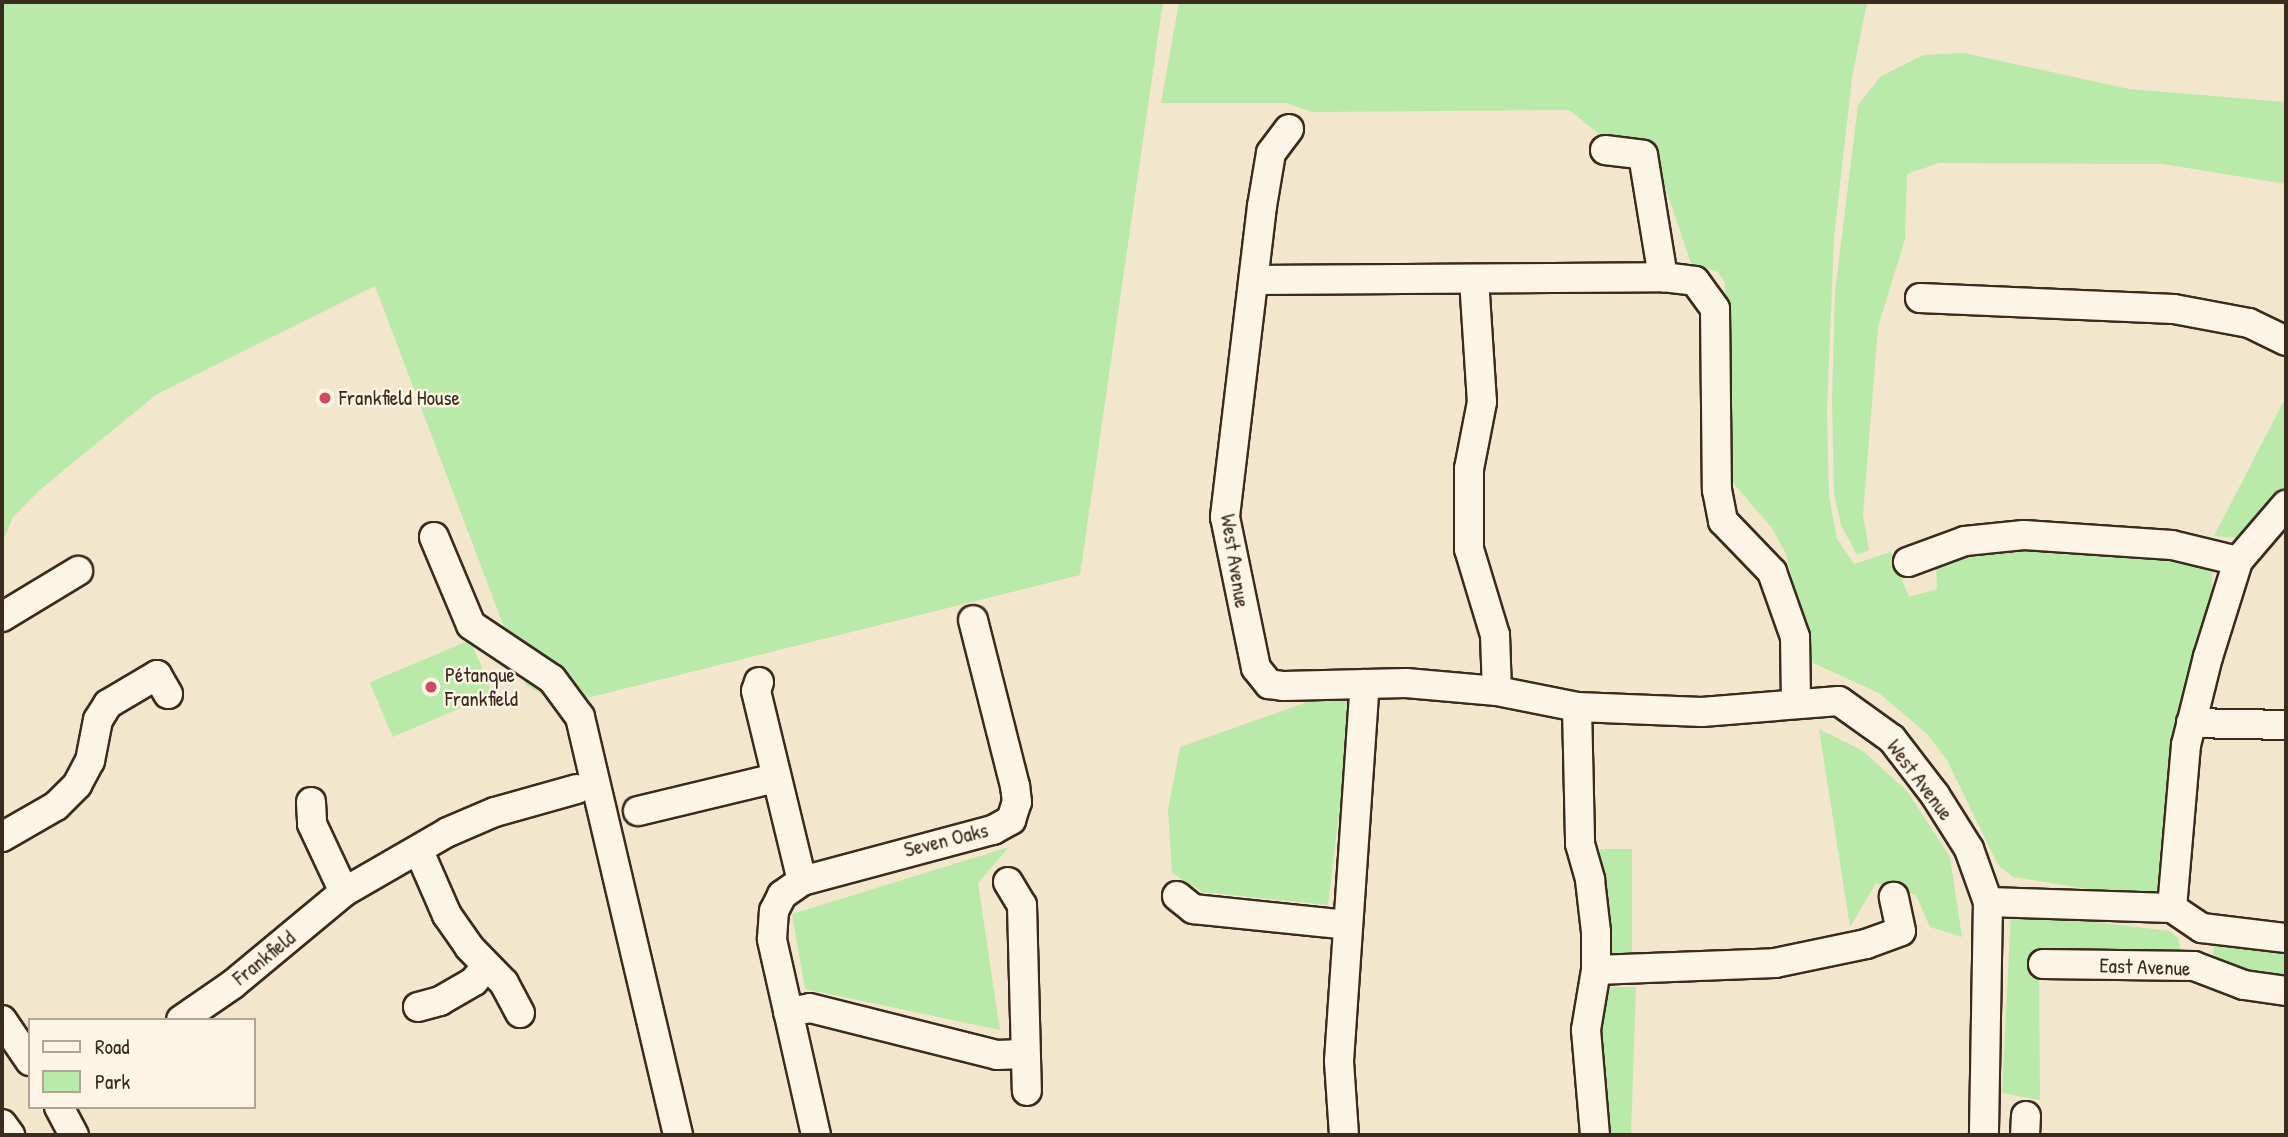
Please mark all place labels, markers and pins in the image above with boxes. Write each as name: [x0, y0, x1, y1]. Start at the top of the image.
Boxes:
place label: Frankfield House: [339, 385, 460, 411]
marker: Frankfield House: [317, 390, 333, 406]
place label: Pétanque Frankfield: [445, 662, 518, 712]
marker: Pétanque Frankfield: [423, 679, 439, 695]

